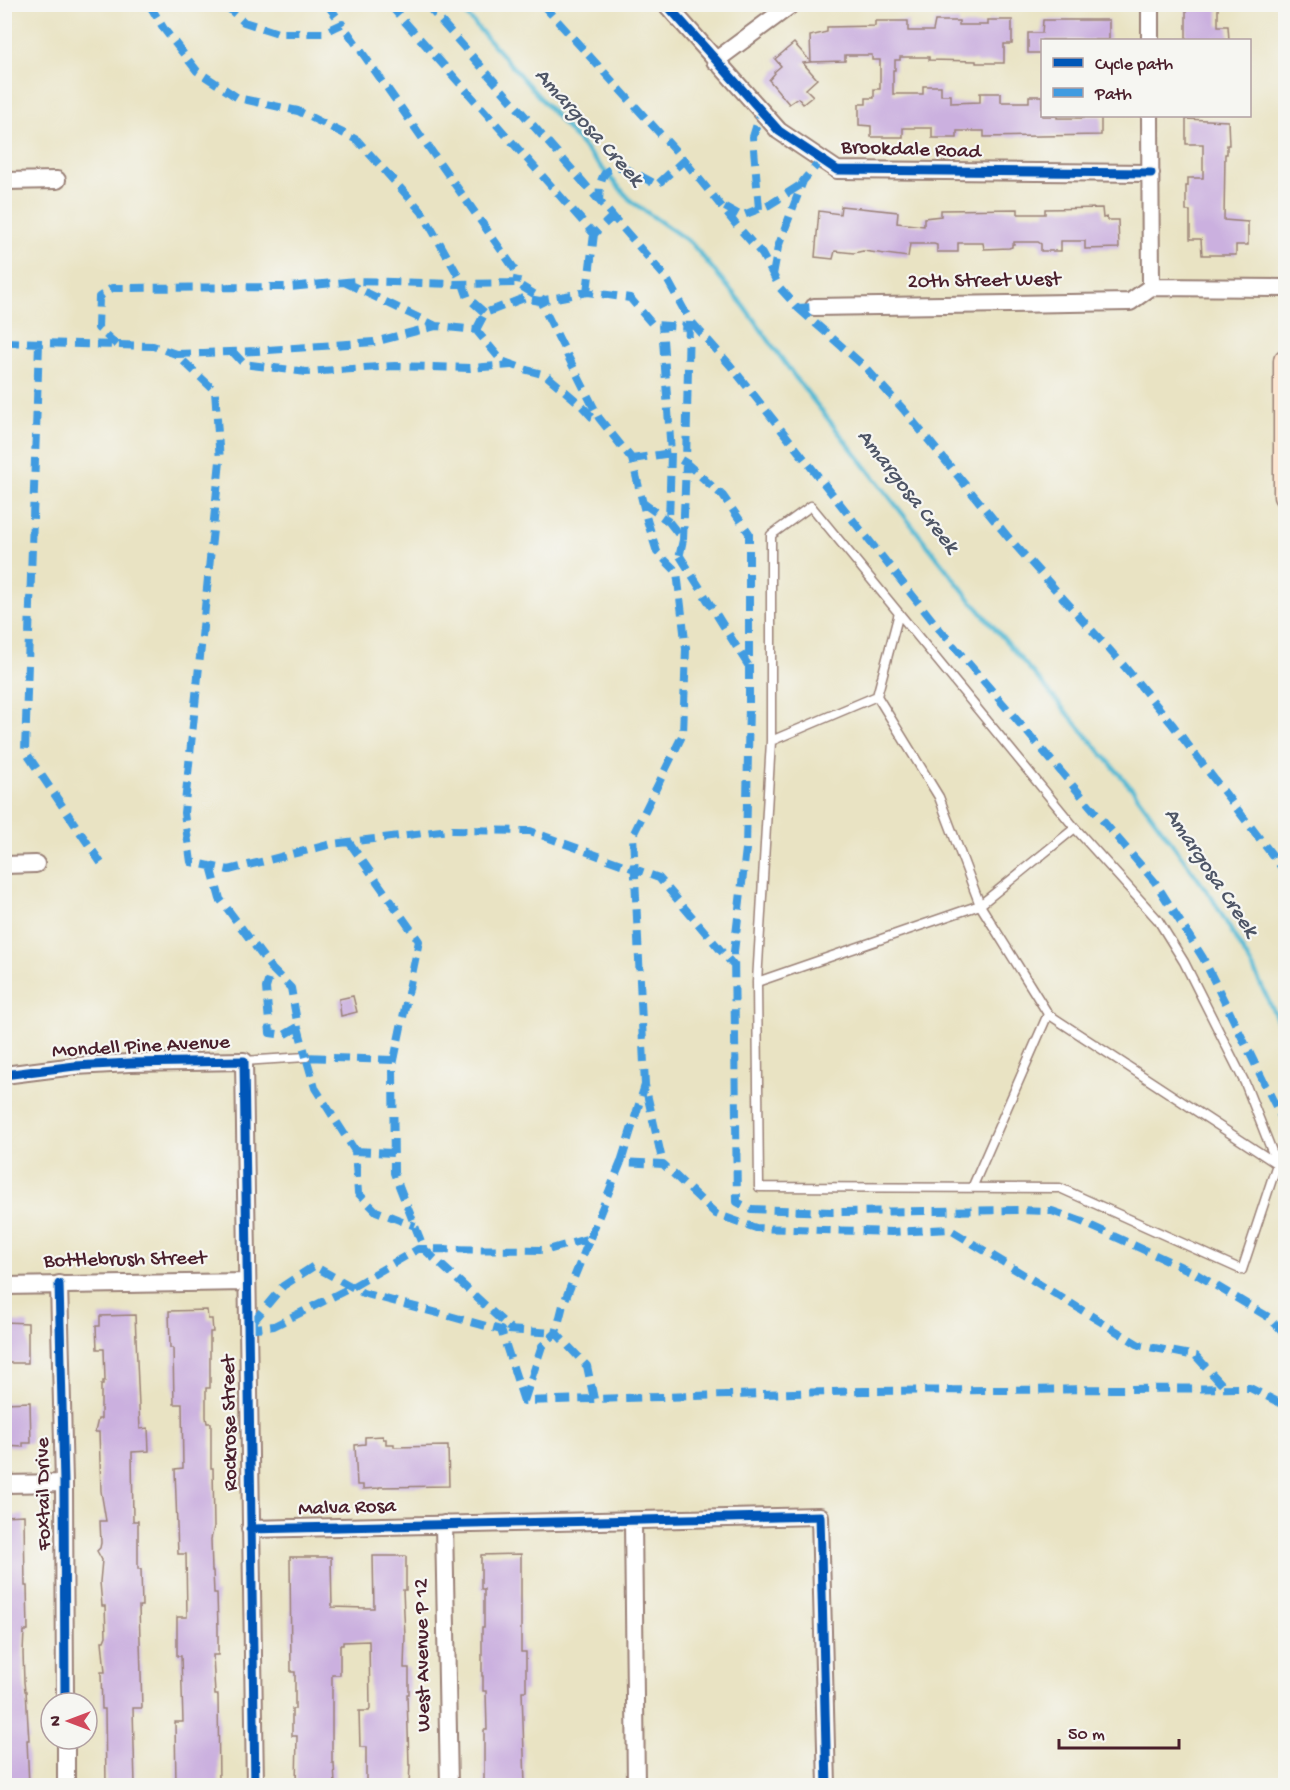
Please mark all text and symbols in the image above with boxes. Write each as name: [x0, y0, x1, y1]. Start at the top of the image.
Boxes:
legend: [1041, 39, 1251, 117]
text: Cycle path: [1095, 55, 1173, 76]
water label: Amargosa Creek: [528, 63, 649, 194]
text: Path: [1094, 85, 1132, 106]
street label: Brookdale Road: [840, 136, 983, 166]
street label: 20th Street West: [907, 268, 1063, 296]
water label: Amargosa Creek: [850, 425, 965, 561]
water label: Amargosa Creek: [1157, 803, 1264, 944]
street label: Mondell Pine Avenue: [52, 1031, 232, 1065]
street label: Bottlebrush Street: [42, 1247, 209, 1275]
street label: Rockrose Street: [217, 1352, 245, 1491]
street label: Foxtail Drive: [31, 1436, 59, 1552]
street label: Malva Rosa: [298, 1495, 398, 1523]
street label: West Avenue P 12: [410, 1578, 438, 1732]
north arrow: [39, 1691, 99, 1751]
scale bar: [1059, 1712, 1179, 1750]
text: N: [48, 1715, 67, 1726]
text: 50 m: [1068, 1725, 1105, 1746]

